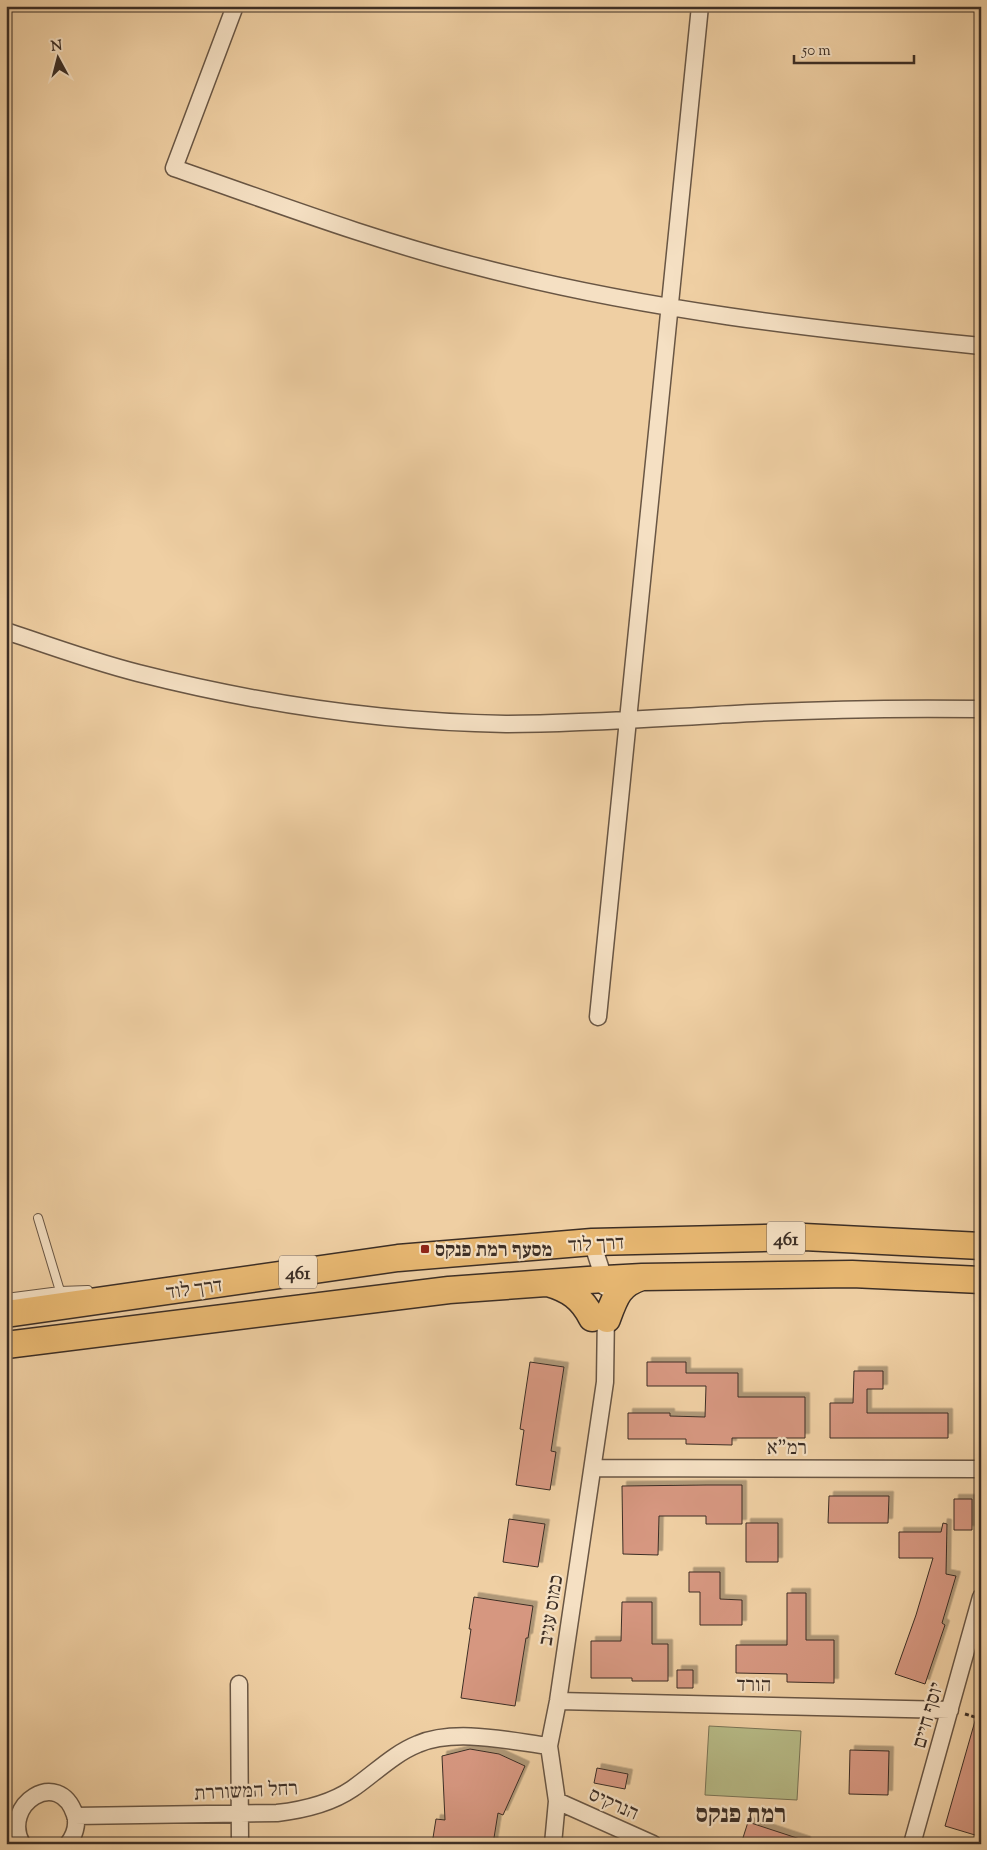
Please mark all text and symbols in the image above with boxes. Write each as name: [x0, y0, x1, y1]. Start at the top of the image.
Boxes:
north arrow: [32, 32, 82, 82]
scale bar: [794, 32, 914, 64]
text: N: [50, 36, 63, 58]
text: 50 m: [801, 41, 831, 62]
road number: 461: [767, 1222, 805, 1254]
street label: דרך לוד: [567, 1230, 625, 1261]
place label: מסעף רמת פנקס: [435, 1237, 552, 1266]
marker: מסעף רמת פנקס: [419, 1243, 431, 1255]
road number: 461: [279, 1256, 317, 1288]
street label: דרך לוד: [164, 1272, 224, 1309]
street label: רמ"א: [767, 1435, 807, 1464]
street label: כמוס עגיב: [533, 1573, 572, 1648]
street label: הורד: [736, 1672, 772, 1701]
street label: יוסף חיים: [906, 1679, 953, 1752]
street label: רחל המשוררת: [193, 1775, 299, 1810]
street label: הנרקיס: [583, 1781, 643, 1829]
district label: רמת פנקס: [696, 1798, 786, 1834]

